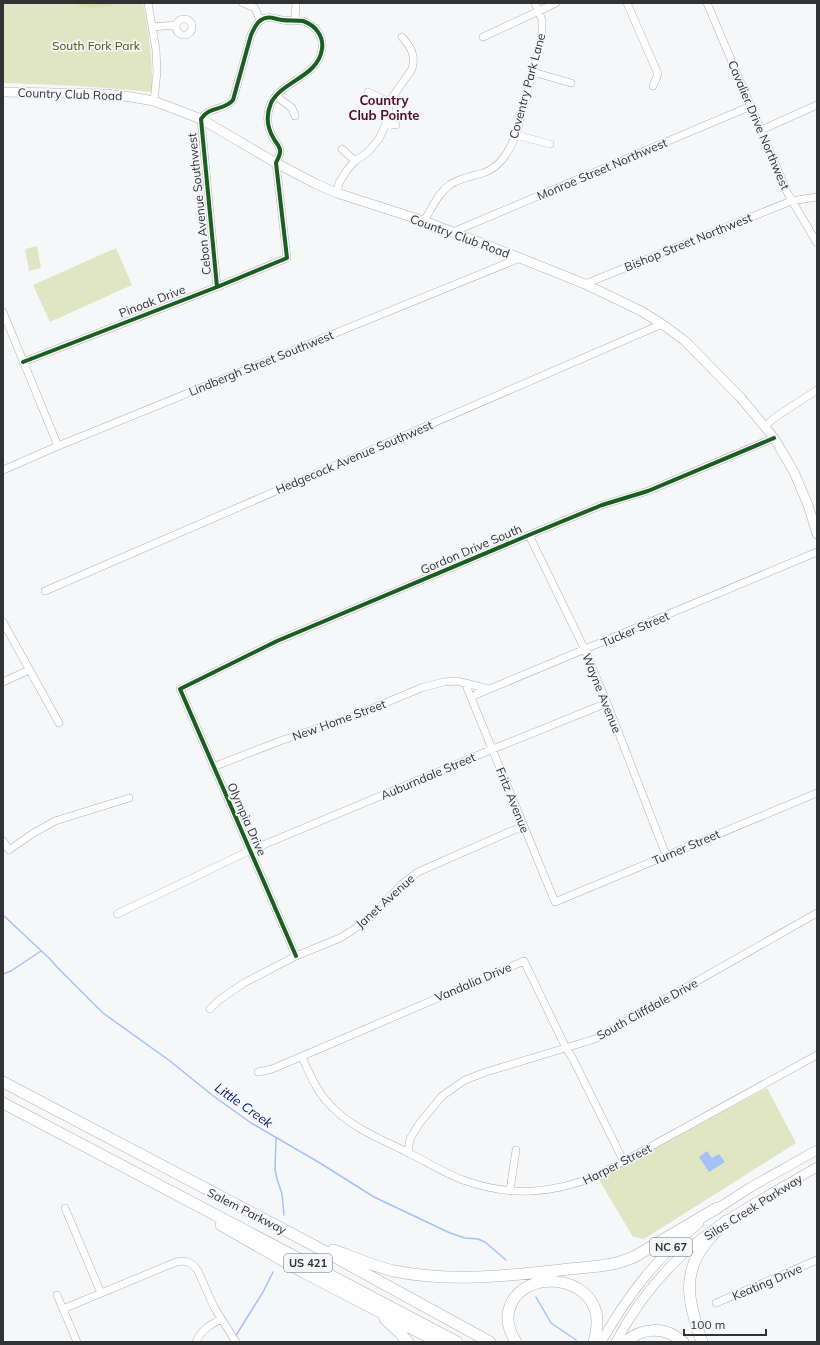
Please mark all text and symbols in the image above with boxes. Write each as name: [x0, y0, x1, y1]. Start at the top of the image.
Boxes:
street label: Coventry Park Lane: [506, 32, 548, 140]
park label: South Fork Park: [52, 38, 141, 53]
street label: Cavalier Drive Northwest: [725, 58, 793, 192]
street label: Country Club Road: [17, 85, 123, 103]
district label: Country Club Pointe: [349, 92, 419, 123]
street label: Cebon Avenue Southwest: [184, 132, 214, 276]
street label: Monroe Street Northwest: [535, 135, 669, 203]
street label: Bishop Street Northwest: [622, 210, 754, 274]
street label: Country Club Road: [408, 211, 512, 261]
street label: Pinoak Drive: [117, 281, 187, 321]
street label: Lindbergh Street Southwest: [186, 327, 336, 399]
street label: Hedgecock Avenue Southwest: [273, 417, 435, 497]
street label: Gordon Drive South: [418, 521, 524, 577]
street label: Tucker Street: [599, 608, 671, 650]
street label: Wayne Avenue: [579, 651, 625, 735]
street label: New Home Street: [290, 696, 388, 744]
street label: Auburndale Street: [378, 749, 478, 803]
street label: Fritz Avenue: [493, 765, 533, 835]
street label: Olympia Drive: [224, 780, 270, 858]
street label: Turner Street: [650, 826, 722, 868]
street label: Janet Avenue: [353, 871, 417, 931]
street label: Vandalia Drive: [433, 959, 513, 1005]
street label: South Cliffdale Drive: [594, 975, 700, 1043]
water label: Little Creek: [212, 1079, 276, 1131]
street label: Harper Street: [580, 1140, 654, 1188]
street label: Silas Creek Parkway: [701, 1170, 806, 1243]
street label: Salem Parkway: [205, 1185, 290, 1238]
road number: NC 67: [650, 1238, 692, 1256]
road number: US 421: [284, 1254, 332, 1272]
street label: Keating Drive: [730, 1261, 804, 1303]
scale bar: [684, 1311, 766, 1337]
text: 100 m: [690, 1317, 725, 1332]

